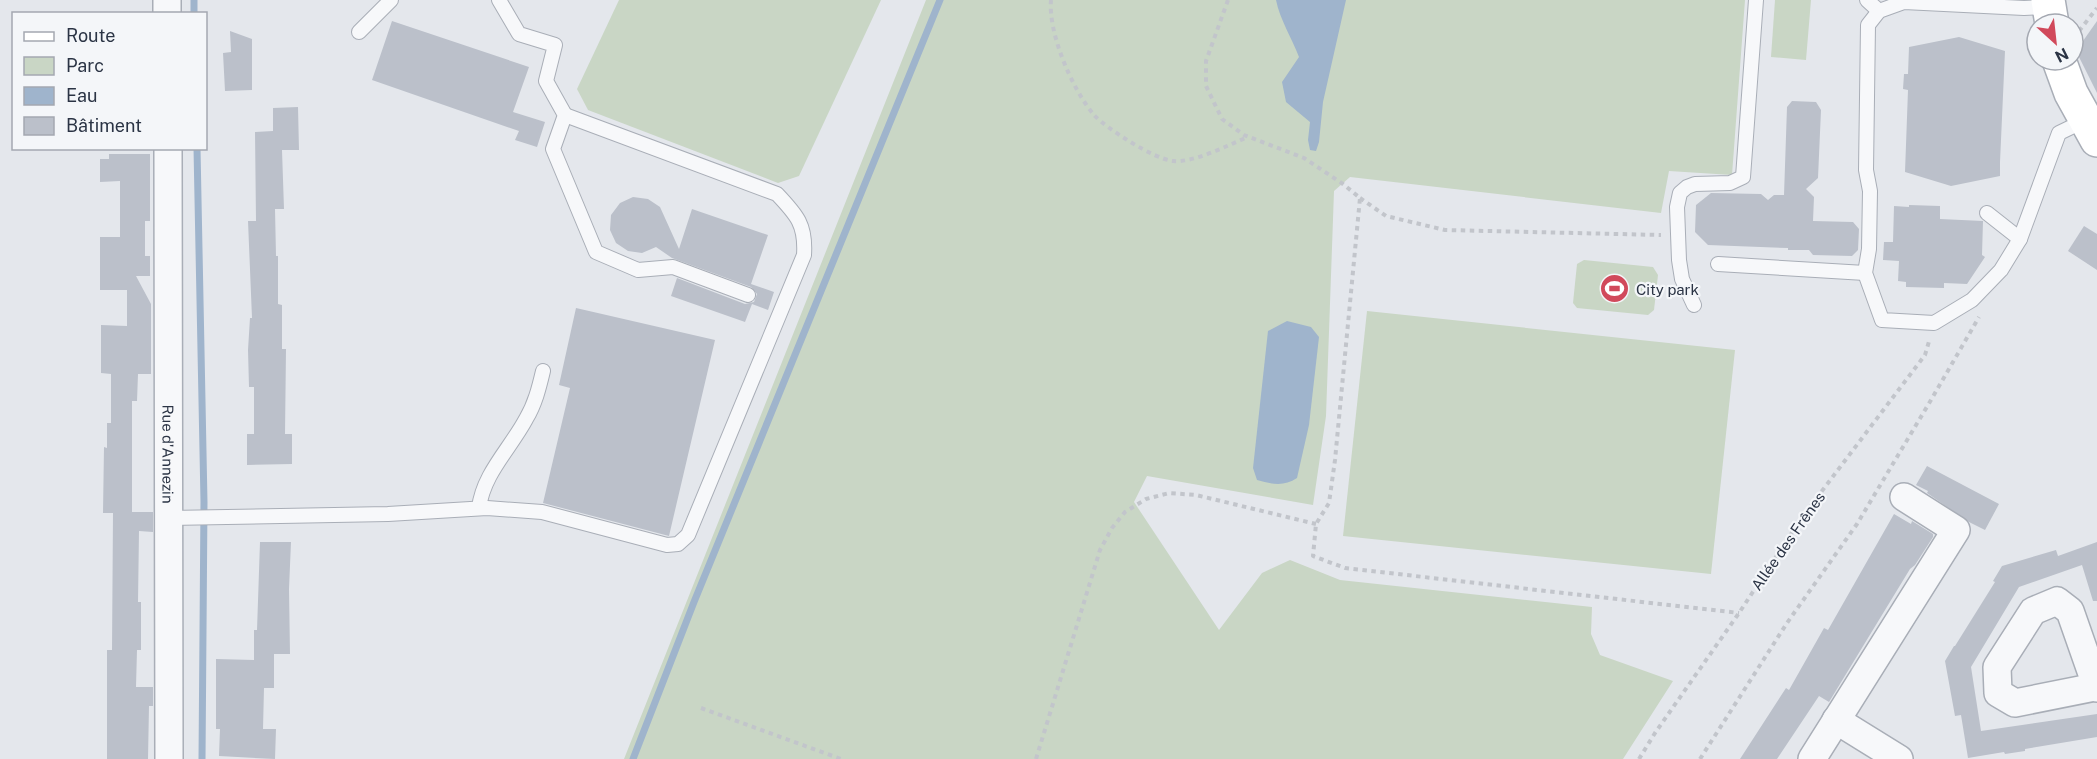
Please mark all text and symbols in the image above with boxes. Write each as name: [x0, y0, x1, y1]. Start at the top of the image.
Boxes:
legend: [12, 12, 207, 150]
north arrow: [2025, 12, 2085, 72]
text: Route: [66, 25, 115, 46]
text: N: [2052, 44, 2071, 66]
text: Parc: [66, 55, 104, 76]
text: Eau: [66, 85, 97, 106]
text: Bâtiment: [66, 115, 142, 136]
sports icon: City park: [1599, 273, 1631, 305]
place label: City park: [1636, 281, 1699, 298]
street label: Rue d'Annezin: [160, 404, 177, 504]
street label: Allée des Frênes: [1748, 489, 1828, 593]

